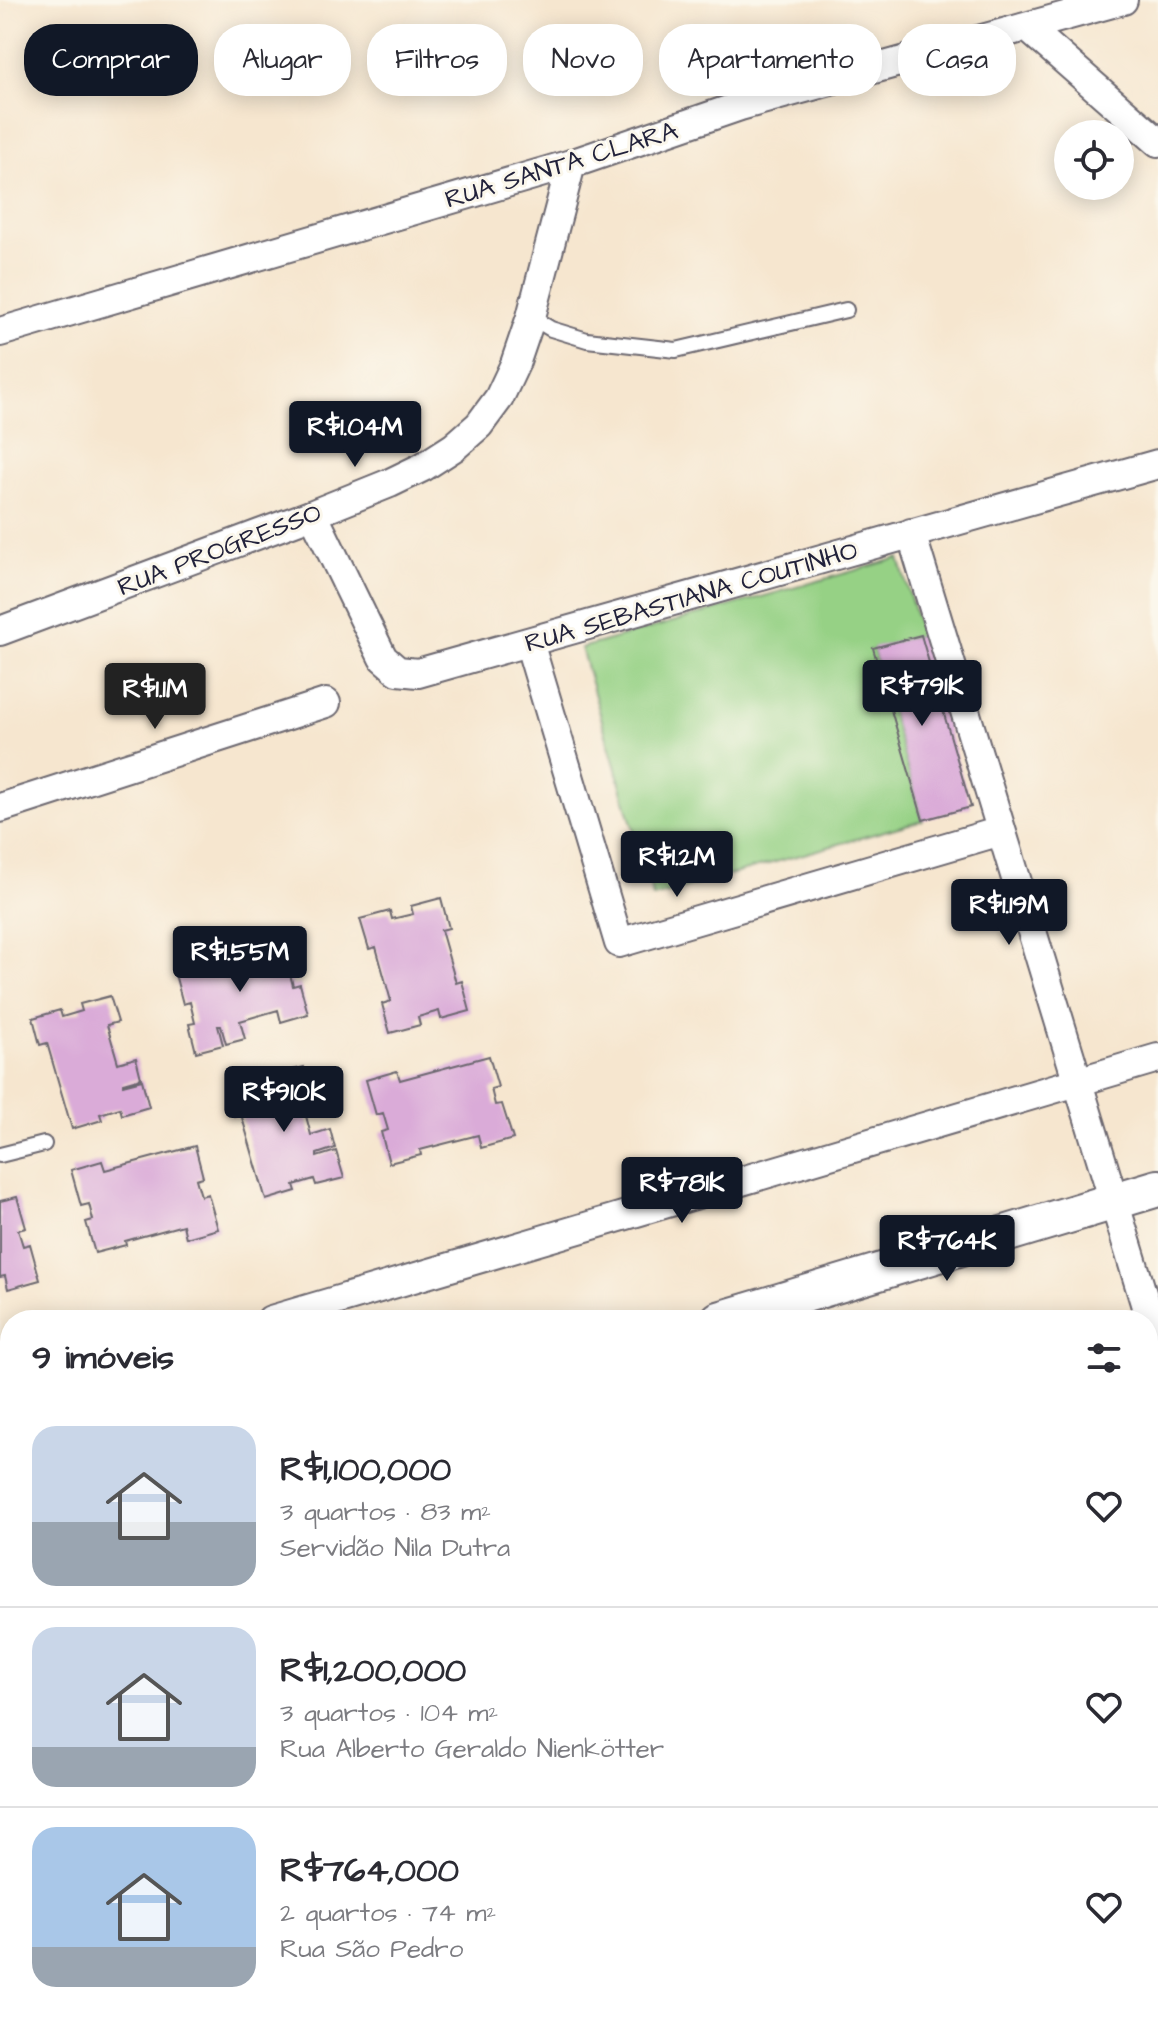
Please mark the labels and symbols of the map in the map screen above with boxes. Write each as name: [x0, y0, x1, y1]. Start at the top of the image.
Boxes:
street label: RUA SANTA CLARA: [441, 112, 682, 217]
pin: R$1.04M: [281, 401, 429, 469]
street label: RUA PROGRESSO: [112, 495, 326, 605]
street label: RUA SEBASTIANA COUTINHO: [521, 532, 862, 662]
pin: R$791K: [857, 660, 987, 728]
pin: R$1.1M: [90, 663, 220, 731]
pin: R$1.2M: [612, 831, 742, 899]
pin: R$1.19M: [935, 879, 1083, 947]
pin: R$1.55M: [166, 926, 314, 994]
pin: R$910K: [219, 1066, 349, 1134]
pin: R$781K: [617, 1157, 747, 1225]
pin: R$764K: [882, 1215, 1012, 1283]

